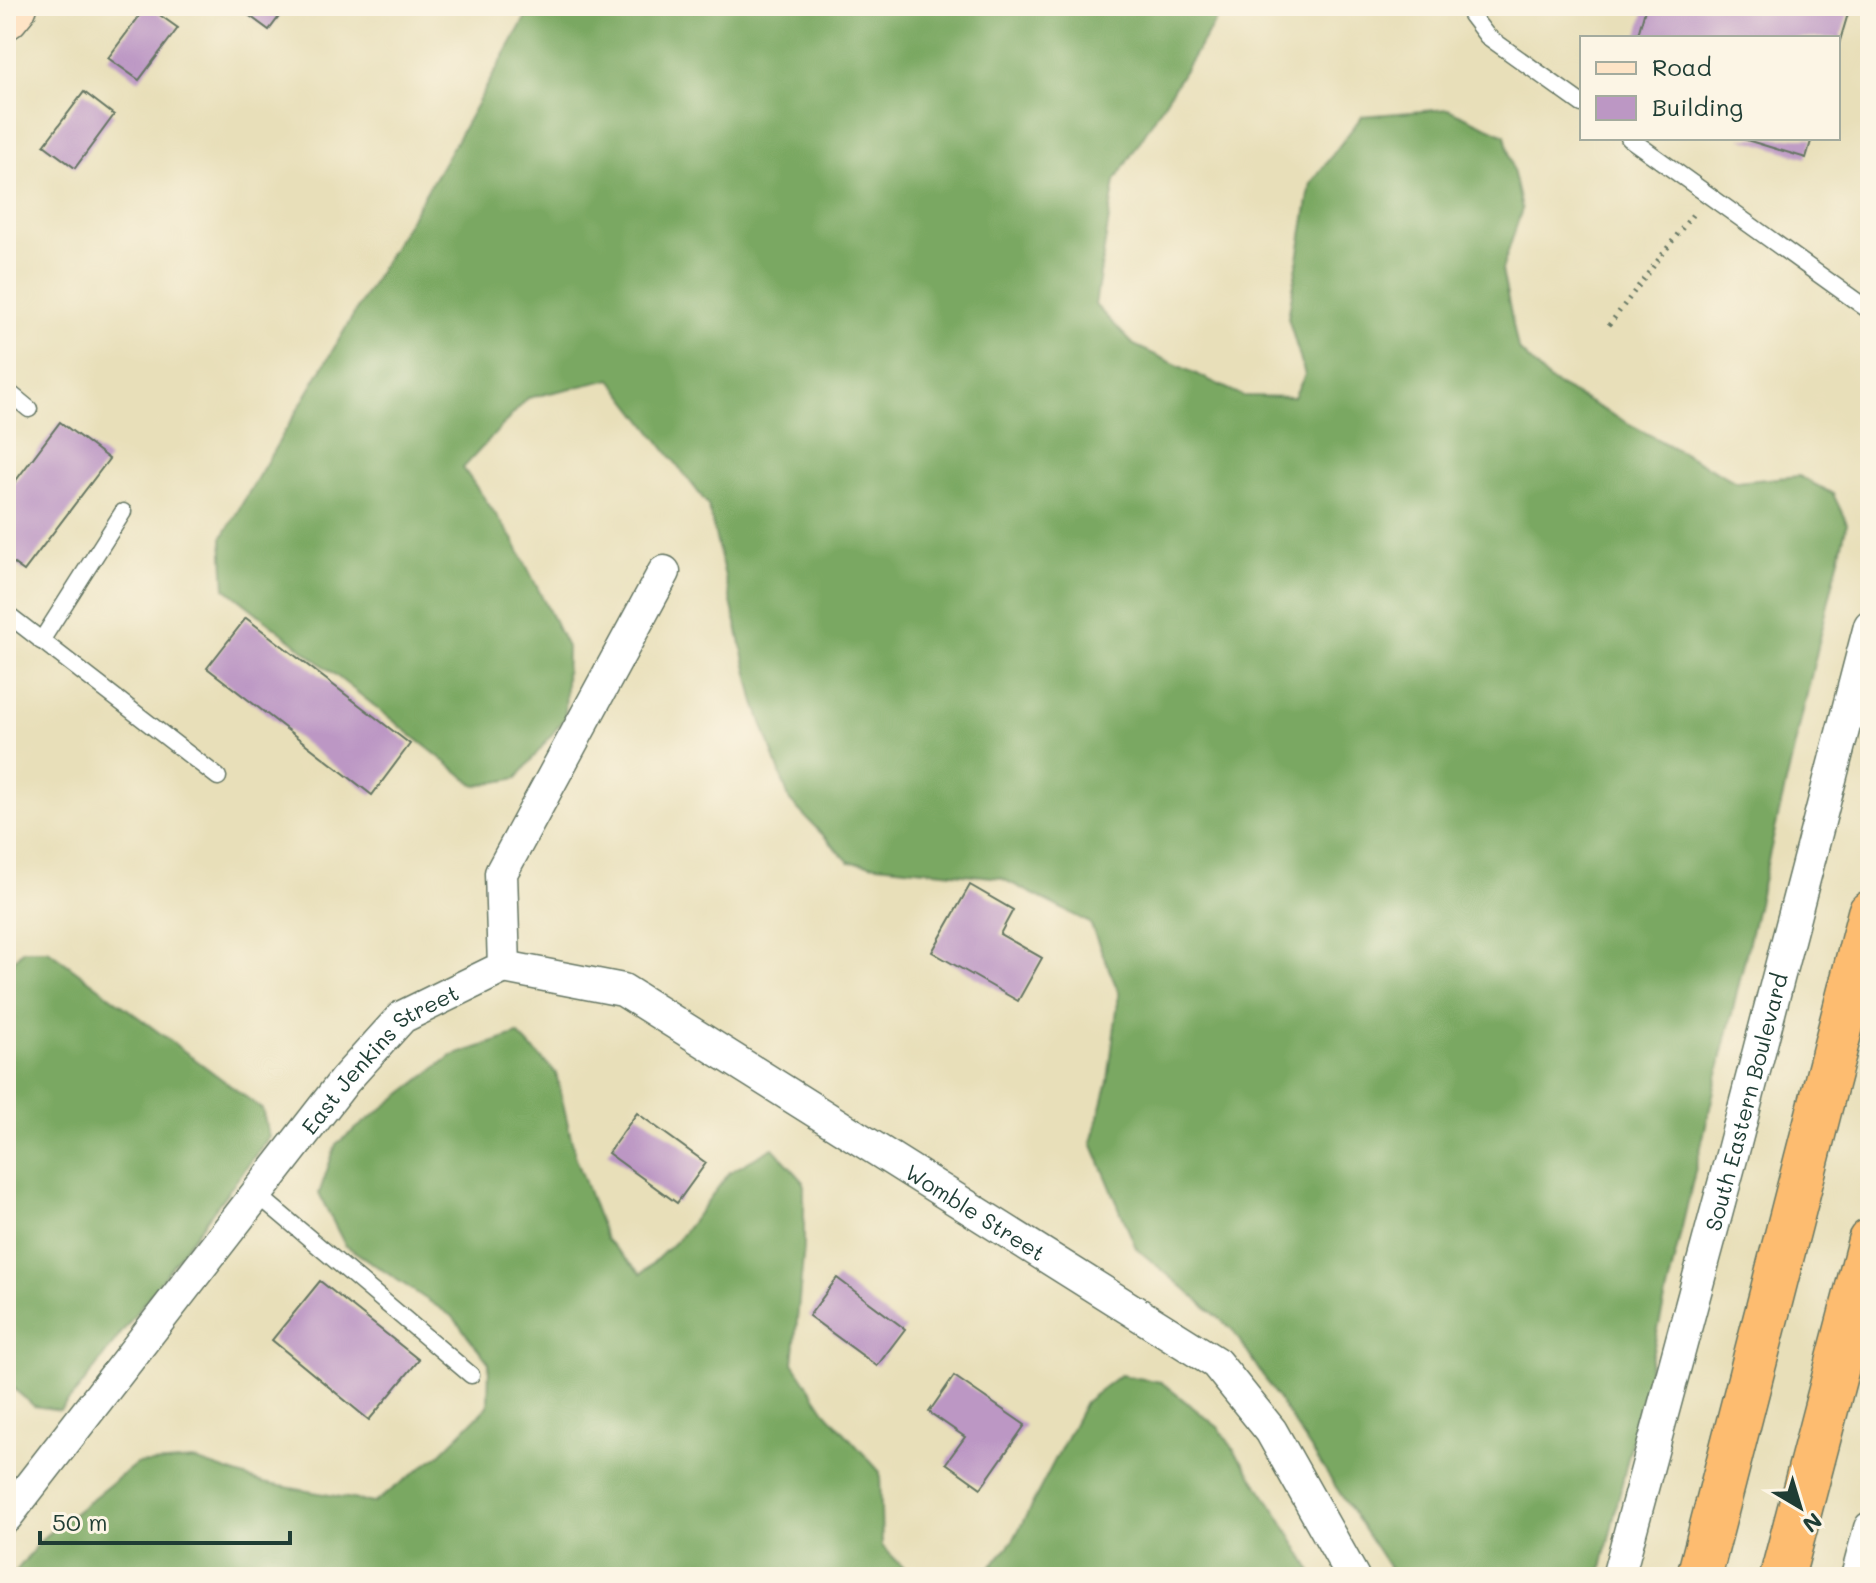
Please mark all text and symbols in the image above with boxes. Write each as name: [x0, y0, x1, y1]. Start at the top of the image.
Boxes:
legend: [1580, 36, 1840, 140]
text: Road: [1652, 51, 1712, 82]
text: Building: [1652, 91, 1743, 122]
street label: South Eastern Boulevard: [1698, 970, 1793, 1234]
street label: East Jenkins Street: [294, 977, 463, 1140]
street label: Womble Street: [900, 1157, 1051, 1267]
north arrow: [1760, 1467, 1840, 1547]
scale bar: [40, 1495, 290, 1545]
text: 50 m: [52, 1506, 108, 1537]
text: N: [1797, 1507, 1828, 1540]

